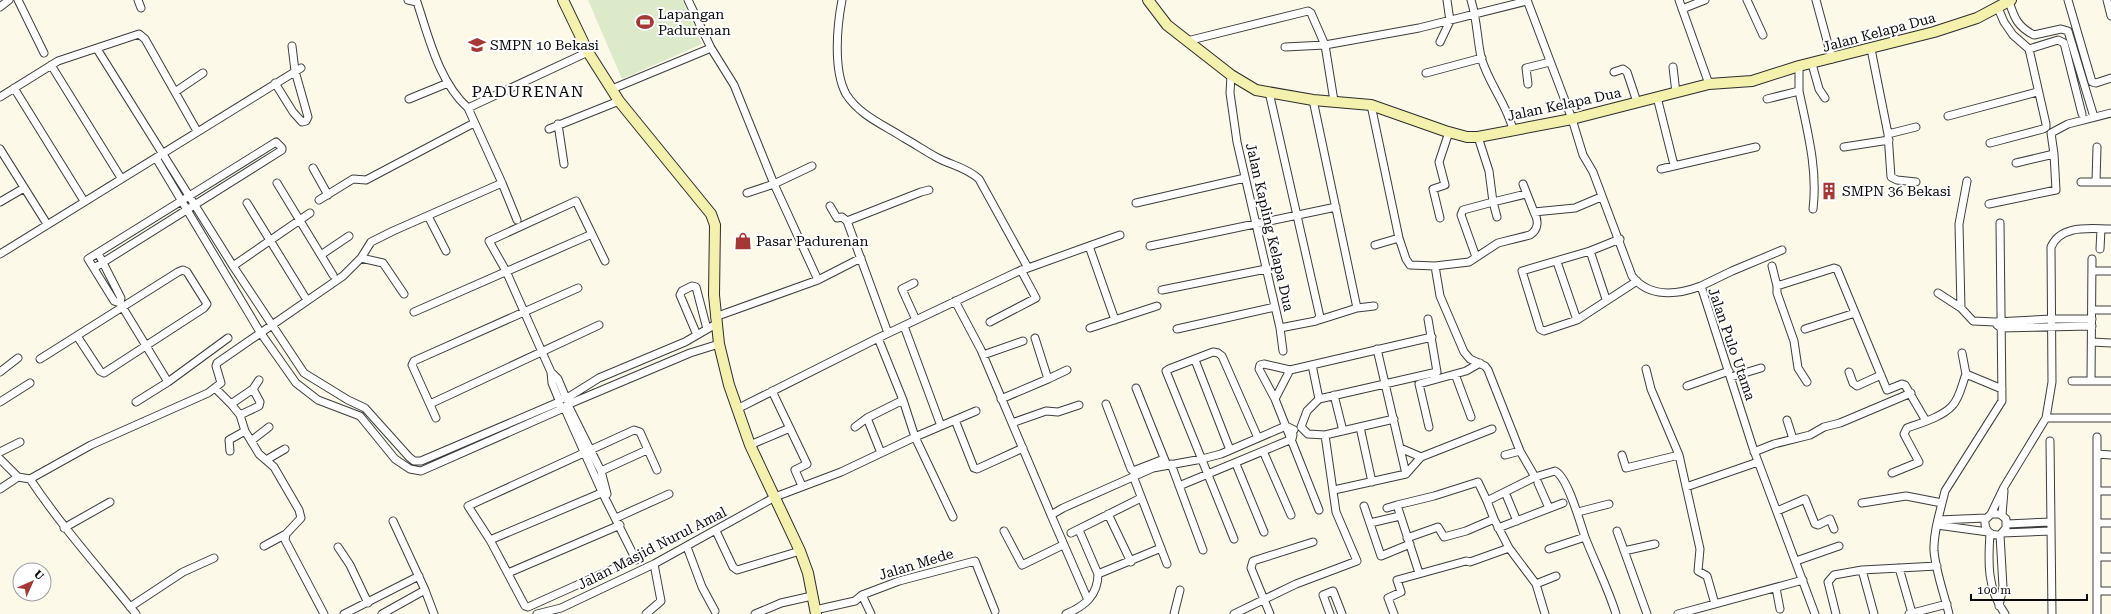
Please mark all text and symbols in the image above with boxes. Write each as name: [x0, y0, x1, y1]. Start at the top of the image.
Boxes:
place label: Lapangan Padurenan: [658, 6, 731, 38]
street label: Jalan Kelapa Dua: [1821, 9, 1938, 55]
sports icon: Lapangan Padurenan: [635, 12, 655, 32]
school or university icon: SMPN 10 Bekasi: [467, 35, 487, 55]
place label: SMPN 10 Bekasi: [490, 37, 600, 53]
district label: PADURENAN: [471, 82, 585, 101]
street label: Jalan Kelapa Dua: [1505, 84, 1623, 124]
street label: Jalan Kapling Kelapa Dua: [1243, 141, 1297, 313]
building icon: SMPN 36 Bekasi: [1819, 181, 1839, 201]
place label: SMPN 36 Bekasi: [1842, 183, 1952, 199]
shop icon: Pasar Padurenan: [733, 231, 753, 251]
place label: Pasar Padurenan: [756, 233, 868, 249]
street label: Jalan Pulo Utama: [1705, 286, 1759, 403]
street label: Jalan Masjid Nurul Amal: [575, 503, 730, 593]
street label: Jalan Mede: [877, 545, 956, 583]
north arrow: [12, 562, 52, 602]
text: U: [31, 568, 47, 583]
scale bar: [1971, 576, 2087, 602]
text: 100 m: [1977, 583, 2011, 597]

